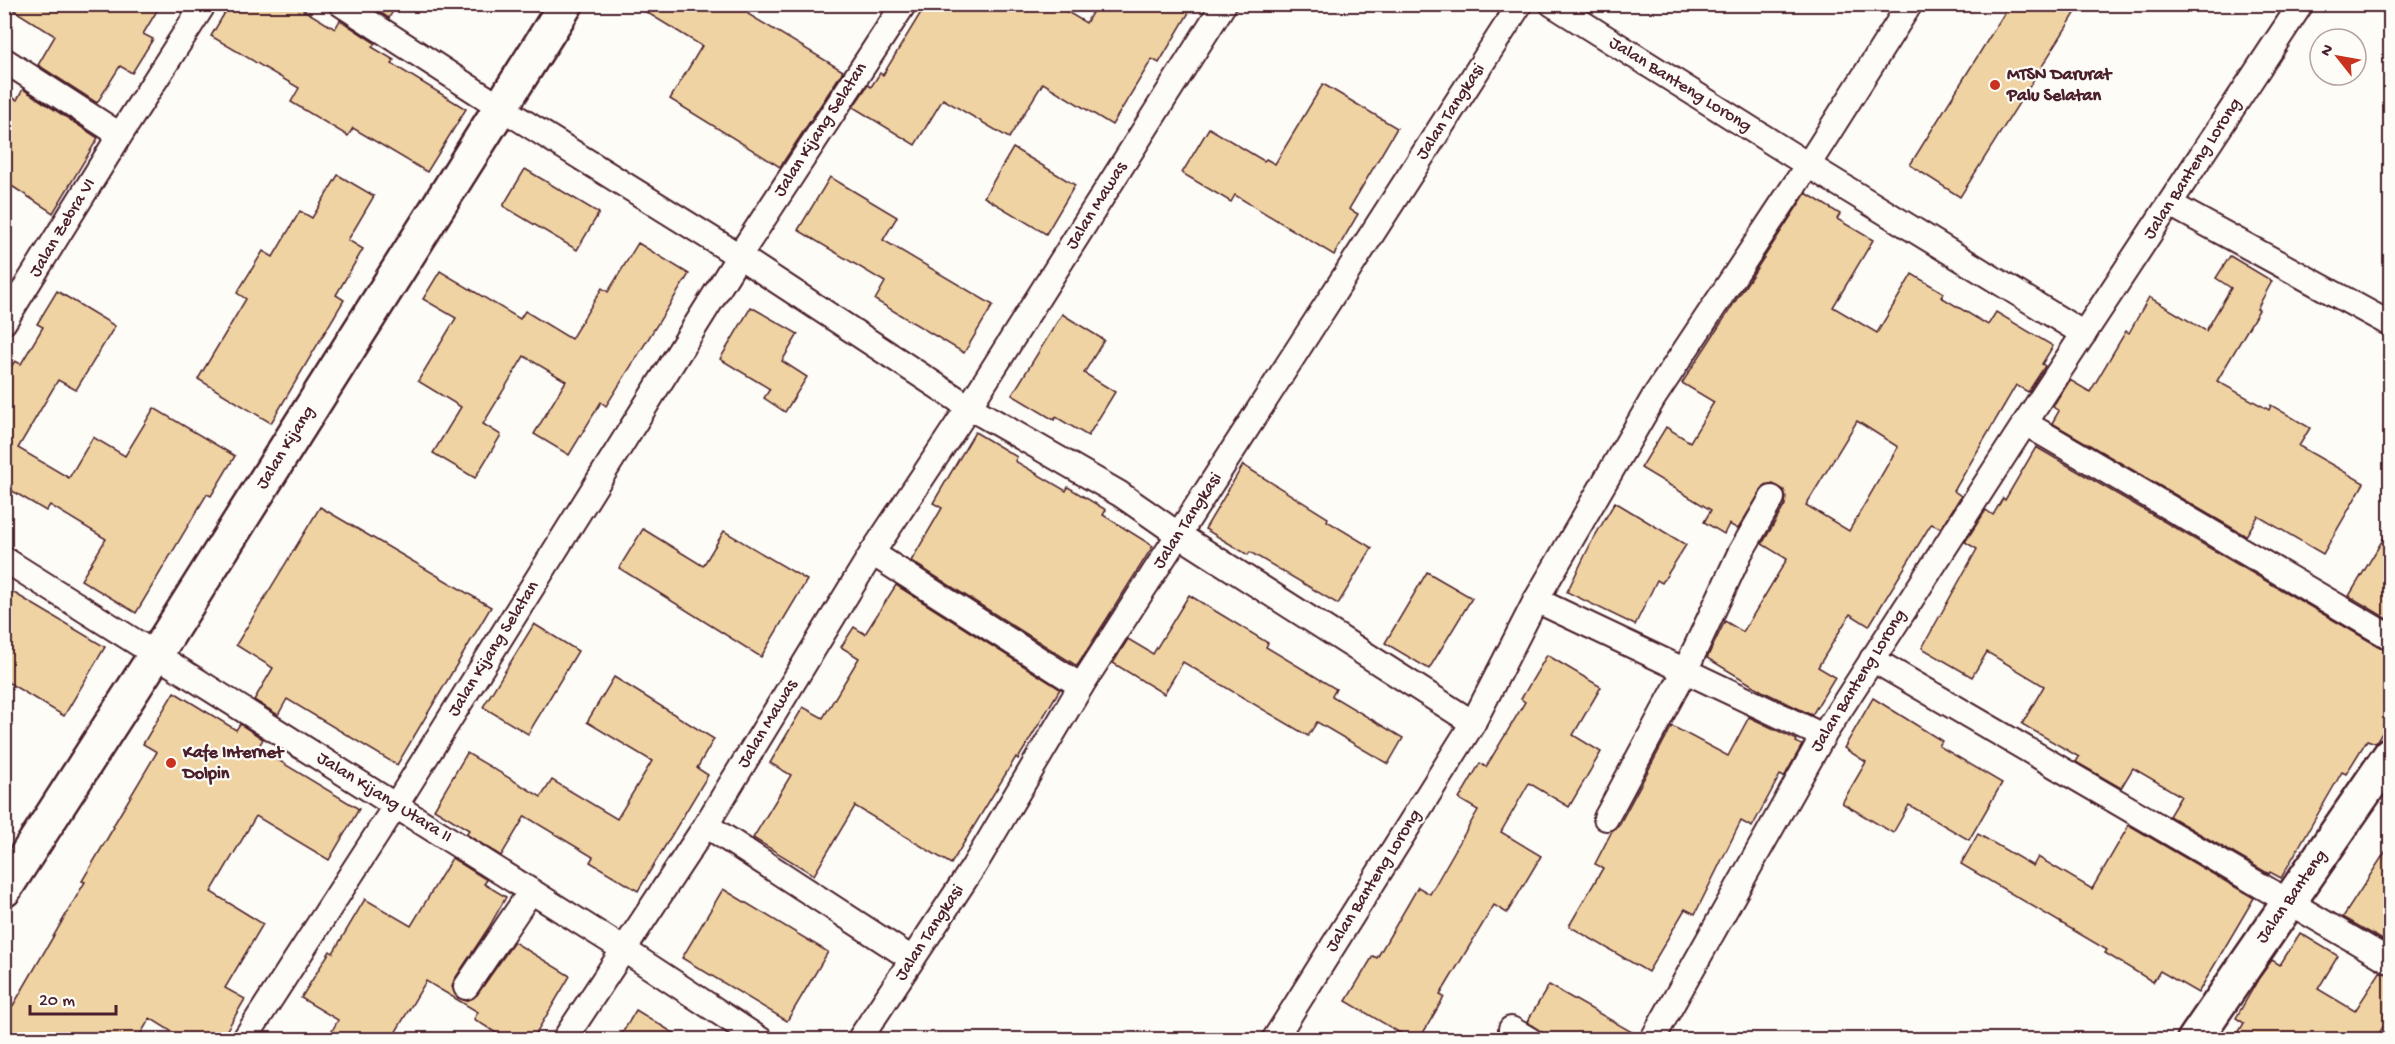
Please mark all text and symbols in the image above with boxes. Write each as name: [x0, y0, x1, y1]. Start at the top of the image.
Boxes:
north arrow: [2308, 27, 2368, 87]
street label: Jalan Banteng Lorong: [1605, 33, 1755, 137]
text: N: [2317, 41, 2339, 60]
street label: Jalan Kijang Selatan: [770, 59, 872, 201]
street label: Jalan Tangkasi: [1412, 60, 1490, 164]
place label: MTSN Darurat Palu Selatan: [2006, 65, 2113, 107]
marker: MTSN Darurat Palu Selatan: [1988, 78, 2002, 92]
street label: Jalan Banteng Lorong: [2139, 94, 2247, 244]
street label: Jalan Mawas: [1062, 157, 1133, 254]
street label: Jalan Zebra VI: [25, 175, 101, 281]
street label: Jalan Kijang: [252, 403, 320, 493]
street label: Jalan Tangkasi: [1149, 469, 1227, 573]
street label: Jalan Kijang Selatan: [444, 577, 544, 721]
street label: Jalan Banteng Lorong: [1807, 606, 1911, 756]
street label: Jalan Mawas: [733, 675, 803, 772]
place label: Kafe Internet Dolpin: [181, 743, 285, 785]
street label: Jalan Kijang Utara II: [313, 748, 455, 848]
marker: Kafe Internet Dolpin: [164, 756, 178, 770]
street label: Jalan Banteng Lorong: [1322, 806, 1426, 956]
street label: Jalan Banteng: [2252, 846, 2332, 948]
street label: Jalan Tangkasi: [891, 881, 969, 985]
scale bar: [30, 978, 116, 1016]
text: 20 m: [39, 991, 75, 1012]

